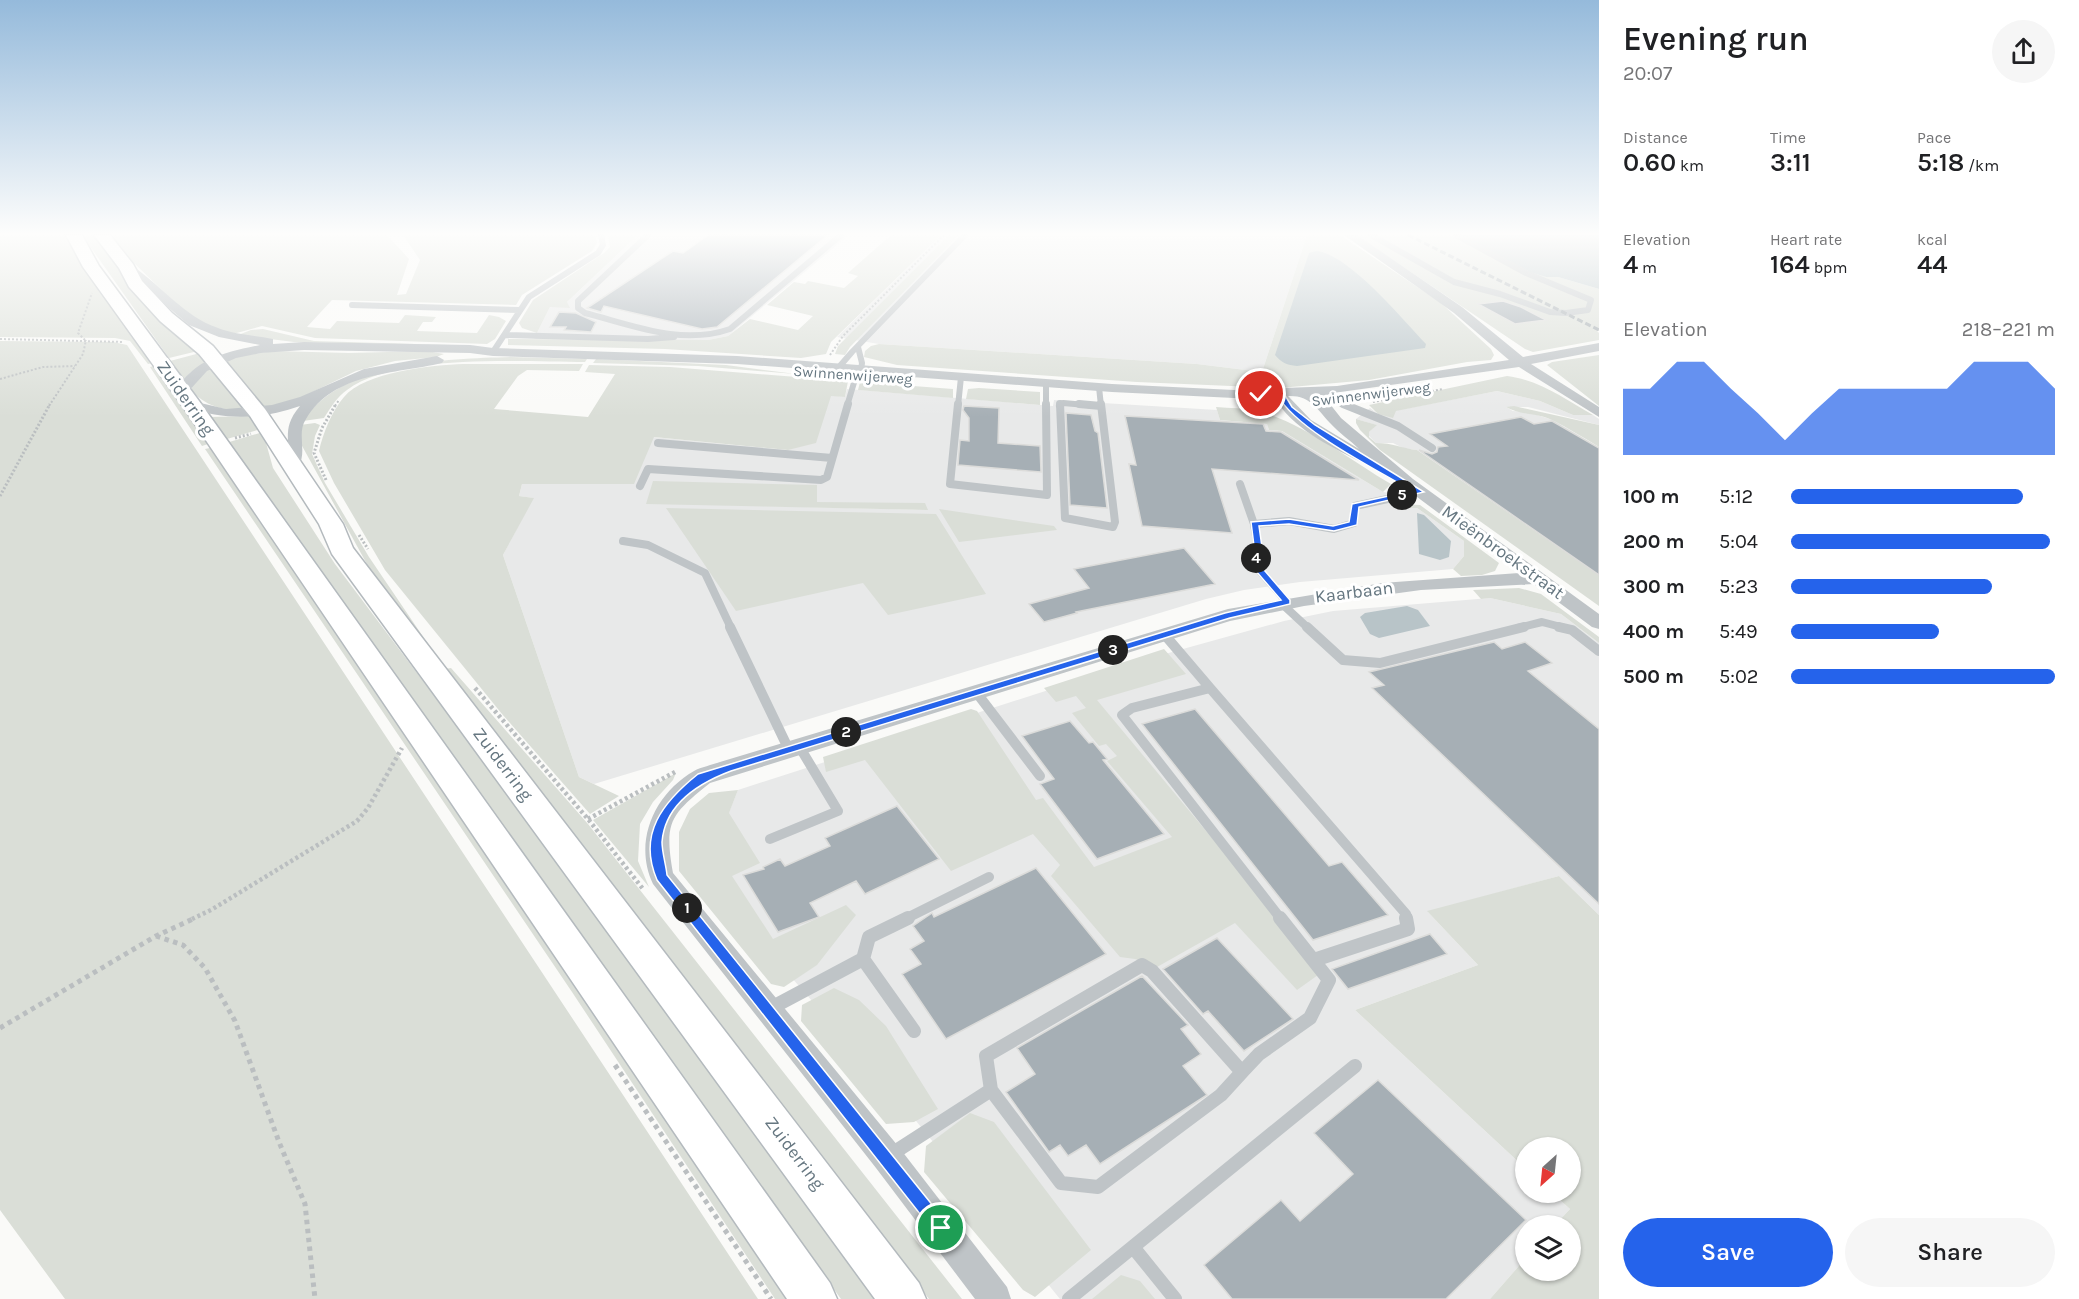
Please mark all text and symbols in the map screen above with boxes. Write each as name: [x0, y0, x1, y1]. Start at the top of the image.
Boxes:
text: Evening run: [1623, 20, 1809, 58]
button: share: [1992, 20, 2055, 83]
text: 20:07: [1623, 62, 1672, 85]
text: Distance: [1623, 128, 1688, 147]
text: Time: [1770, 128, 1806, 147]
text: Pace: [1917, 128, 1951, 147]
text: 0.60: [1623, 147, 1676, 178]
text: 3:11: [1770, 147, 1811, 178]
text: 5:18: [1917, 147, 1964, 178]
text: km: [1676, 156, 1704, 175]
text: /km: [1964, 156, 1999, 175]
text: Elevation: [1623, 230, 1691, 249]
text: Heart rate: [1770, 230, 1842, 249]
text: kcal: [1917, 230, 1948, 249]
text: 4: [1623, 249, 1638, 280]
text: 164: [1770, 249, 1810, 280]
text: 44: [1917, 249, 1947, 280]
text: m: [1638, 258, 1657, 277]
text: bpm: [1810, 258, 1847, 277]
text: Elevation: [1623, 318, 1708, 341]
text: 218–221 m: [1962, 318, 2055, 341]
street label: Zuiderring: [152, 356, 220, 440]
street label: Swinnenwijerweg: [793, 362, 914, 388]
pin: [1235, 368, 1286, 419]
icon: check: [1244, 377, 1277, 410]
street label: Swinnenwijerweg: [1311, 378, 1432, 410]
pin: 5: [1387, 480, 1417, 510]
text: 5: [1397, 485, 1407, 504]
text: 100 m: [1623, 485, 1679, 508]
text: 5:12: [1719, 485, 1753, 508]
street label: Mieënbroekstraat: [1438, 500, 1569, 604]
text: 200 m: [1623, 530, 1684, 553]
text: 5:04: [1719, 530, 1758, 553]
pin: 4: [1241, 543, 1271, 573]
text: 4: [1251, 548, 1261, 567]
text: 300 m: [1623, 575, 1685, 598]
text: 5:23: [1719, 575, 1758, 598]
street label: Kaarbaan: [1314, 576, 1394, 608]
text: 400 m: [1623, 620, 1684, 643]
text: 5:49: [1719, 620, 1758, 643]
pin: 3: [1098, 635, 1128, 665]
text: 3: [1108, 640, 1118, 659]
text: 500 m: [1623, 665, 1684, 688]
text: 5:02: [1719, 665, 1758, 688]
pin: 2: [831, 717, 861, 747]
text: 2: [841, 722, 851, 741]
street label: Zuiderring: [468, 723, 538, 805]
pin: 1: [672, 893, 702, 923]
text: 1: [684, 898, 690, 917]
street label: Zuiderring: [760, 1112, 830, 1194]
north arrow: [1515, 1137, 1581, 1203]
map controls: [1515, 1137, 1581, 1281]
pin: [915, 1202, 966, 1253]
icon: arrive: [924, 1211, 957, 1244]
button: layers: [1515, 1215, 1581, 1281]
button: Save: [1623, 1218, 1833, 1287]
button: Share: [1845, 1218, 2055, 1287]

